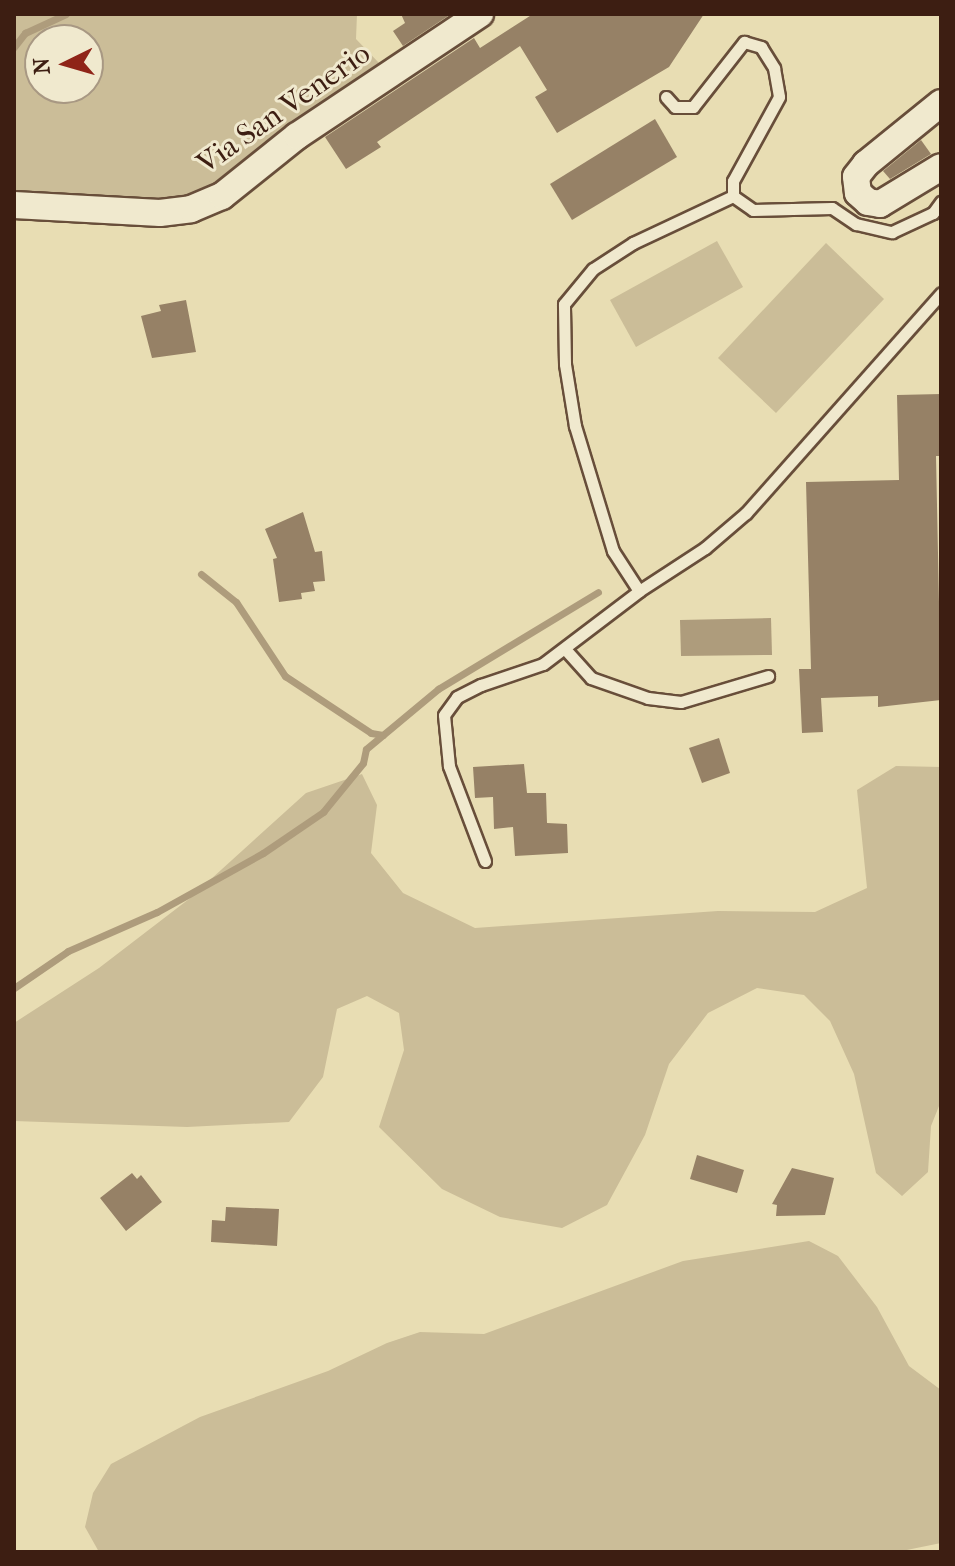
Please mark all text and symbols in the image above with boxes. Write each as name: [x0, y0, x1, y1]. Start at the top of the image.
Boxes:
north arrow: [24, 24, 104, 104]
street label: Via San Venerio: [190, 36, 378, 182]
text: N: [28, 56, 56, 75]

